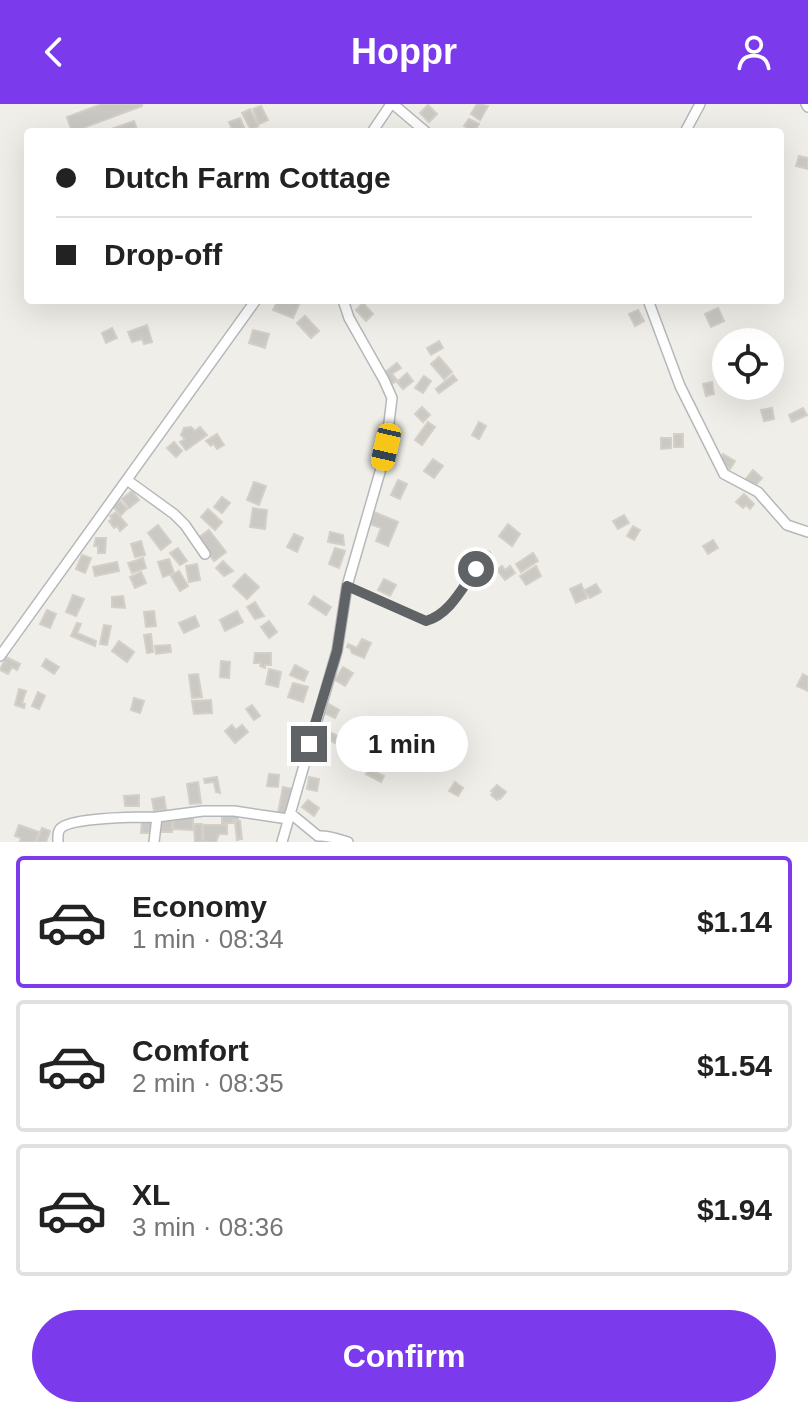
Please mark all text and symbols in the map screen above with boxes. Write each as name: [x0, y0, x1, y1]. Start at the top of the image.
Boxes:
icon: back: [32, 30, 76, 74]
icon: person: [732, 30, 776, 74]
text: Hoppr: [351, 31, 457, 72]
text: Dutch Farm Cottage: [104, 161, 391, 194]
text: Drop-off: [104, 238, 222, 271]
map controls: [712, 328, 784, 400]
button: locate: [712, 328, 784, 400]
car: [369, 421, 403, 473]
route start: [458, 551, 494, 587]
callout: 1 min: [337, 716, 469, 772]
route end: [291, 726, 327, 762]
text: 1 min: [368, 729, 436, 759]
icon: car: [36, 886, 108, 958]
text: Economy: [132, 890, 267, 923]
text: $1.14: [697, 905, 772, 938]
text: 1 min · 08:34: [132, 924, 284, 954]
icon: car: [36, 1030, 108, 1102]
text: Comfort: [132, 1034, 249, 1067]
text: $1.54: [697, 1049, 772, 1082]
text: 2 min · 08:35: [132, 1068, 284, 1098]
icon: car: [36, 1174, 108, 1246]
text: XL: [132, 1178, 170, 1211]
text: $1.94: [697, 1193, 772, 1226]
text: 3 min · 08:36: [132, 1212, 284, 1242]
button: Confirm: [32, 1310, 776, 1402]

